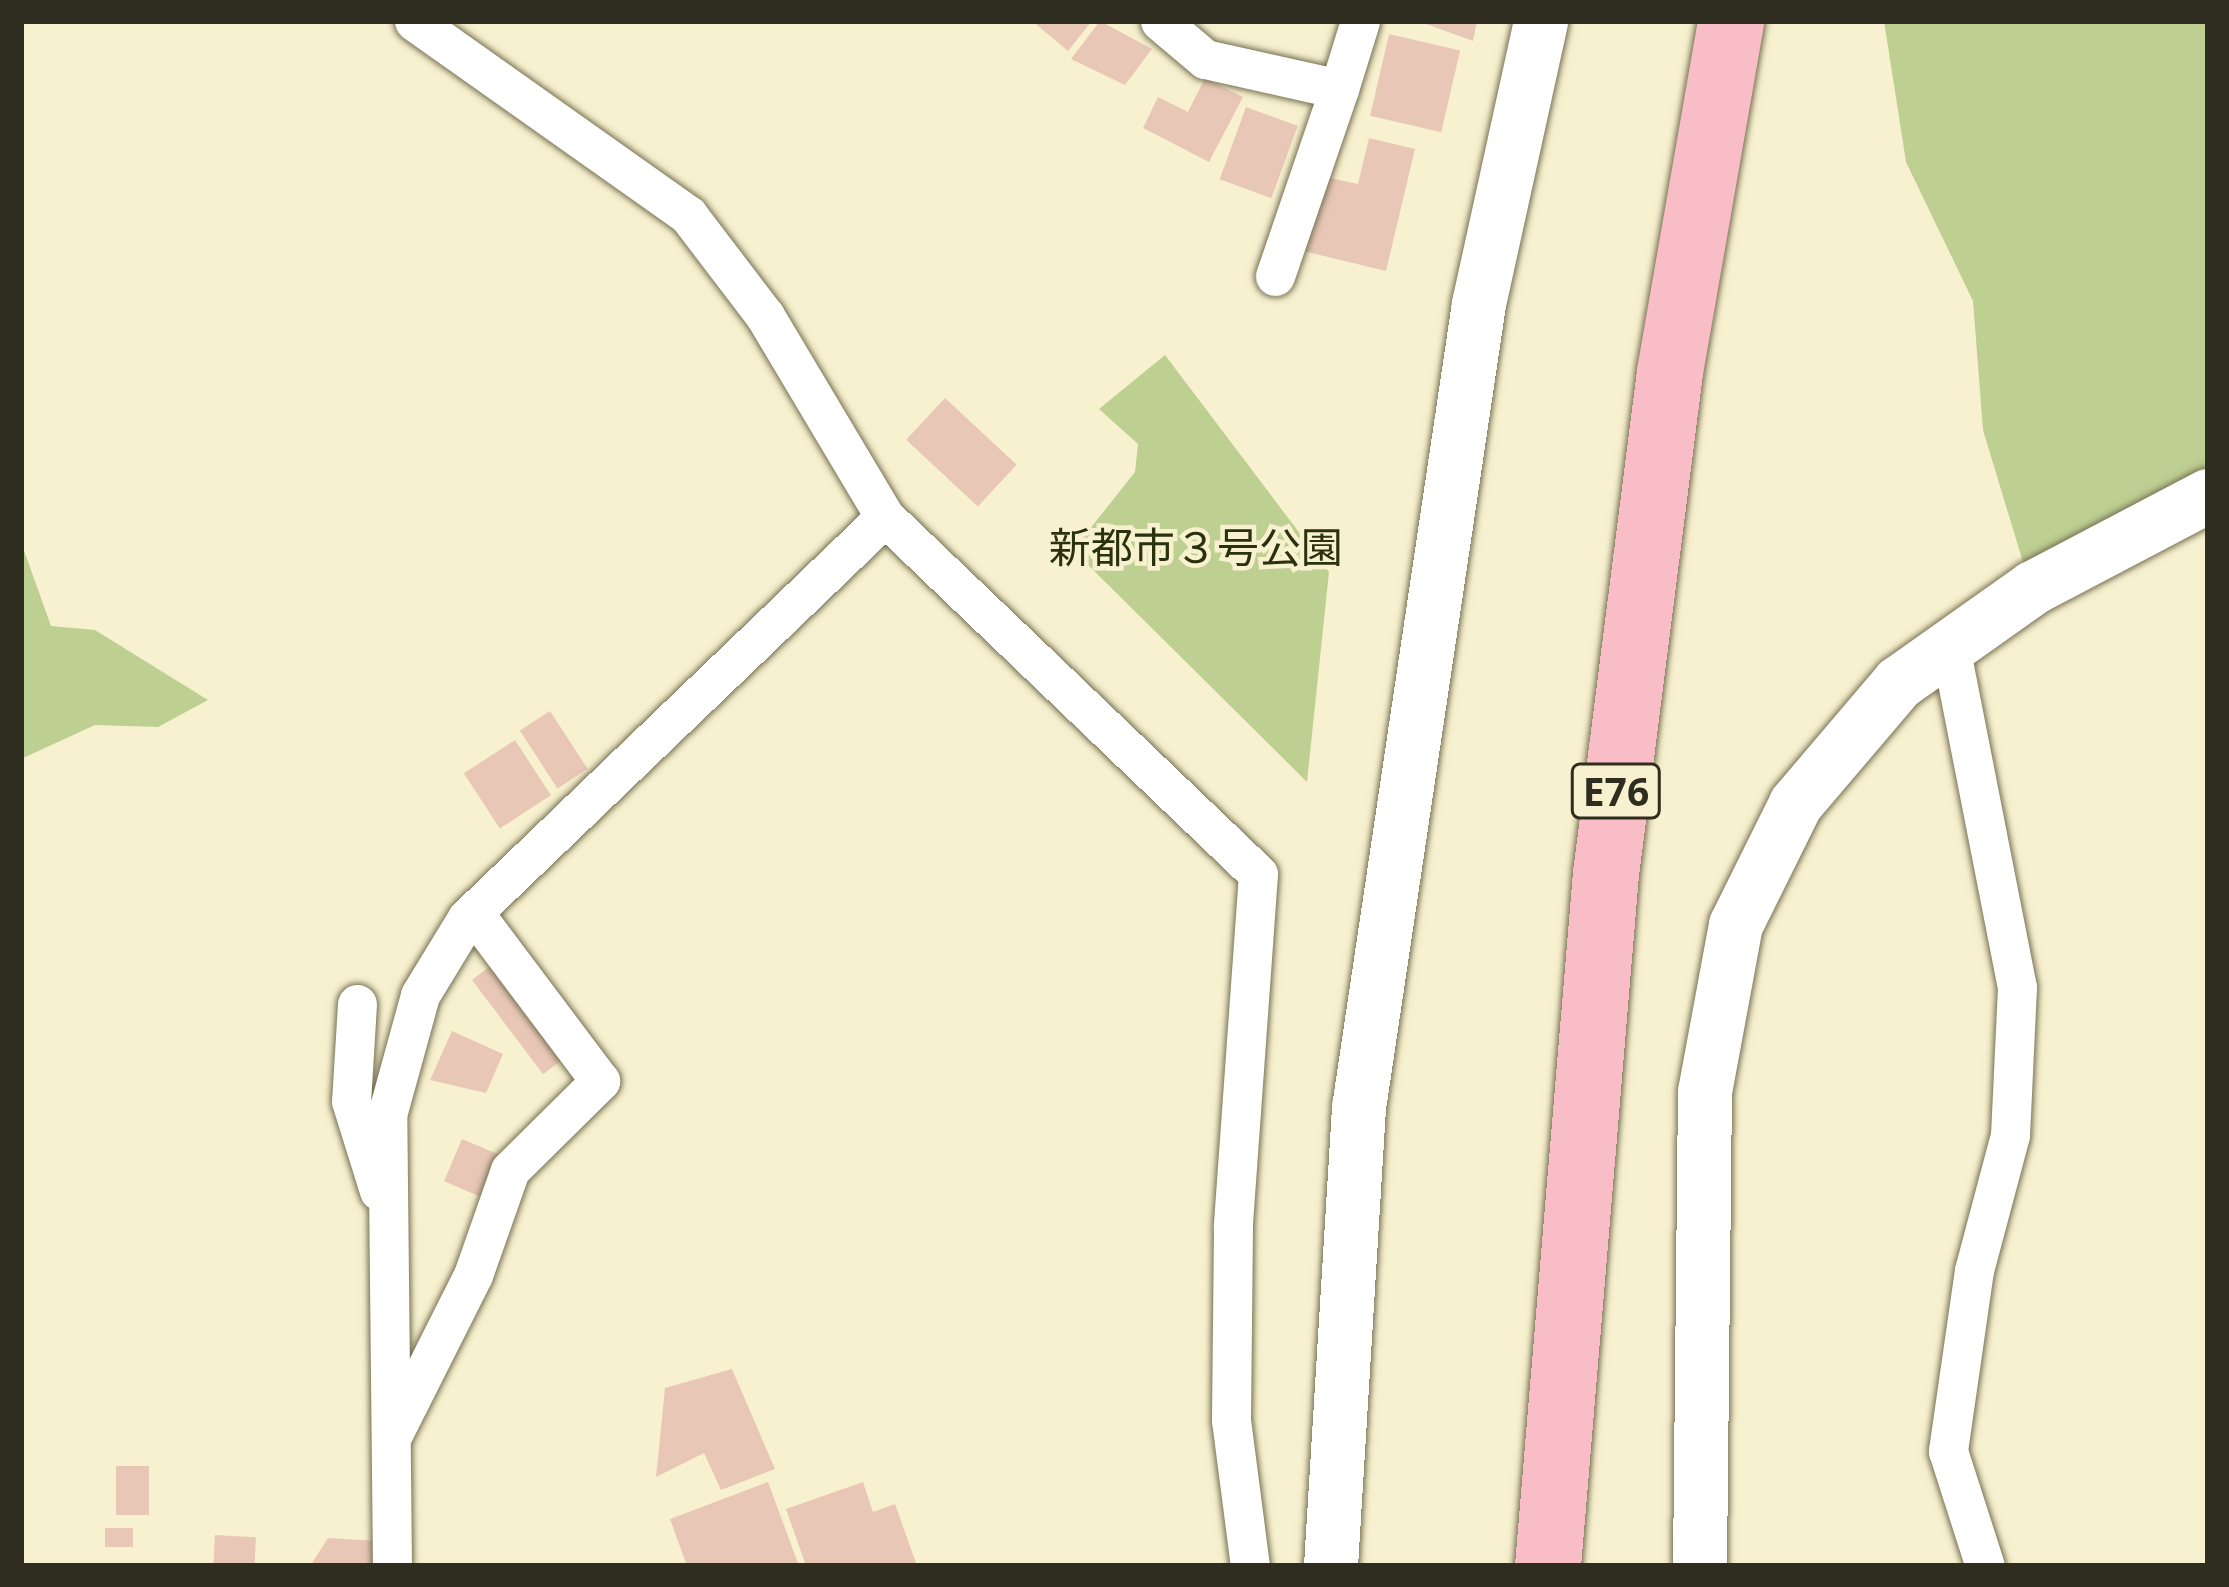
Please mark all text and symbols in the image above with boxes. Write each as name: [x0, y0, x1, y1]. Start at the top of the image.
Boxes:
park label: 新都市３号公園: [1049, 522, 1343, 572]
road number: E76: [1568, 758, 1664, 824]

